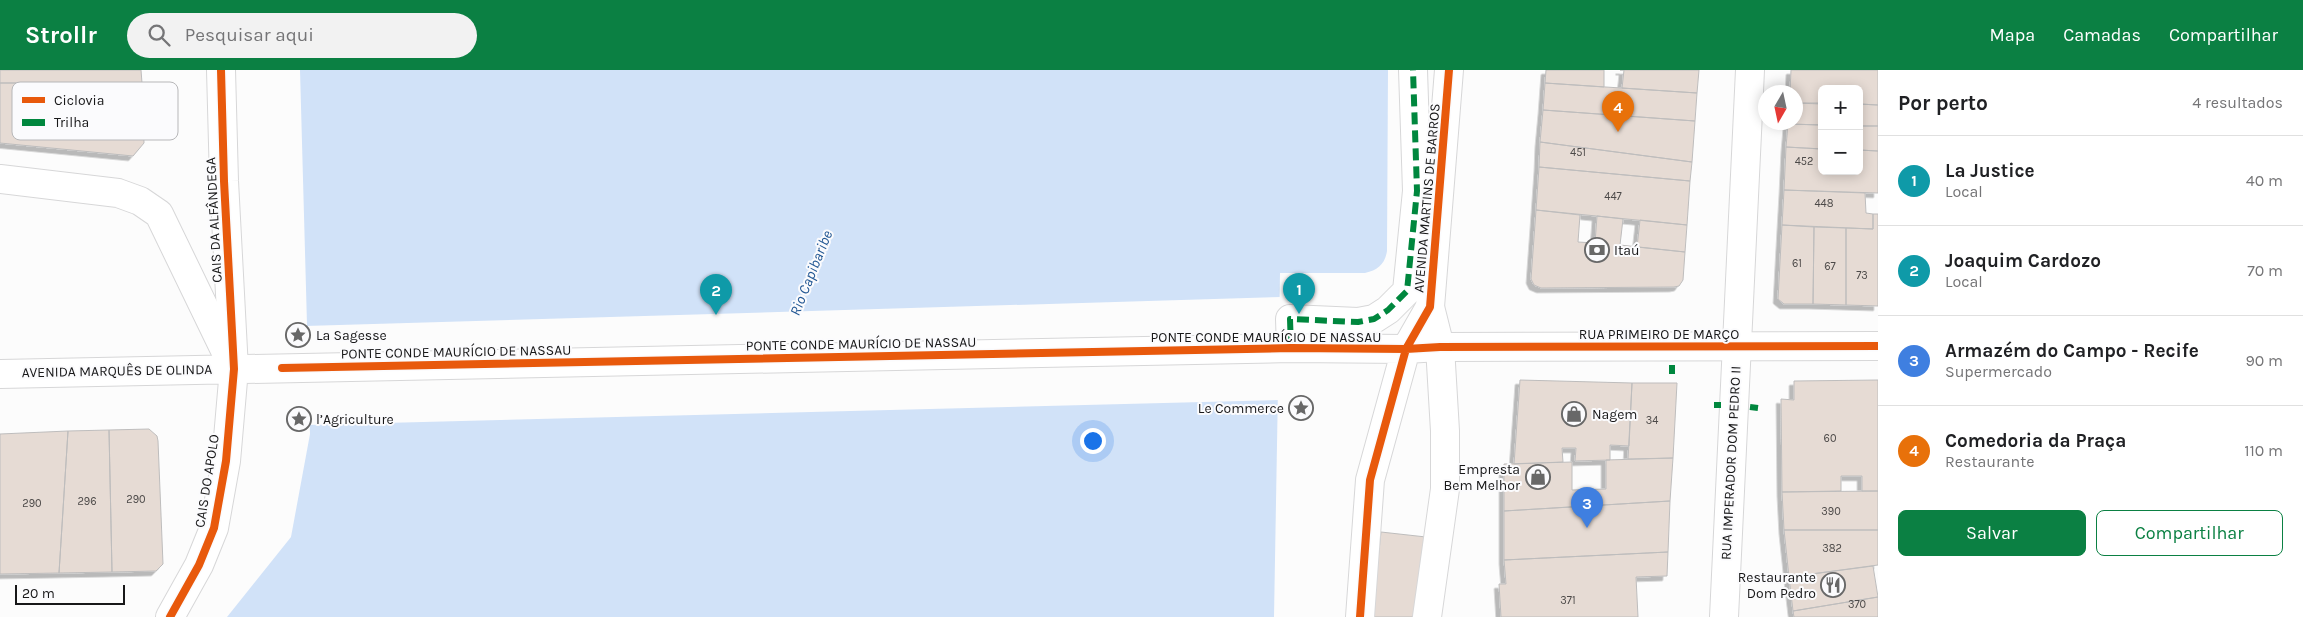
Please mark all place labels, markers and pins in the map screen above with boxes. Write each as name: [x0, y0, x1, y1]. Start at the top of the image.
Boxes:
pin: 4: [1602, 91, 1634, 132]
bank icon: Itaú: [1584, 237, 1610, 263]
place label: Itaú: [1614, 242, 1639, 259]
pin: 1: [1283, 273, 1315, 314]
pin: 2: [700, 274, 732, 315]
place icon: La Sagesse: [285, 322, 311, 348]
place label: La Sagesse: [316, 327, 387, 344]
place icon: Le Commerce: [1288, 395, 1314, 421]
place label: Le Commerce: [1198, 400, 1284, 417]
shop icon: Nagem: [1561, 401, 1587, 427]
place icon: l’Agriculture: [286, 406, 312, 432]
place label: Nagem: [1592, 406, 1637, 423]
place label: l’Agriculture: [316, 411, 394, 428]
place label: Empresta Bem Melhor: [1444, 461, 1521, 494]
shop icon: Empresta Bem Melhor: [1525, 464, 1551, 490]
pin: 3: [1571, 487, 1603, 528]
place label: Restaurante Dom Pedro: [1738, 569, 1816, 602]
restaurant icon: Restaurante Dom Pedro: [1820, 572, 1846, 598]

